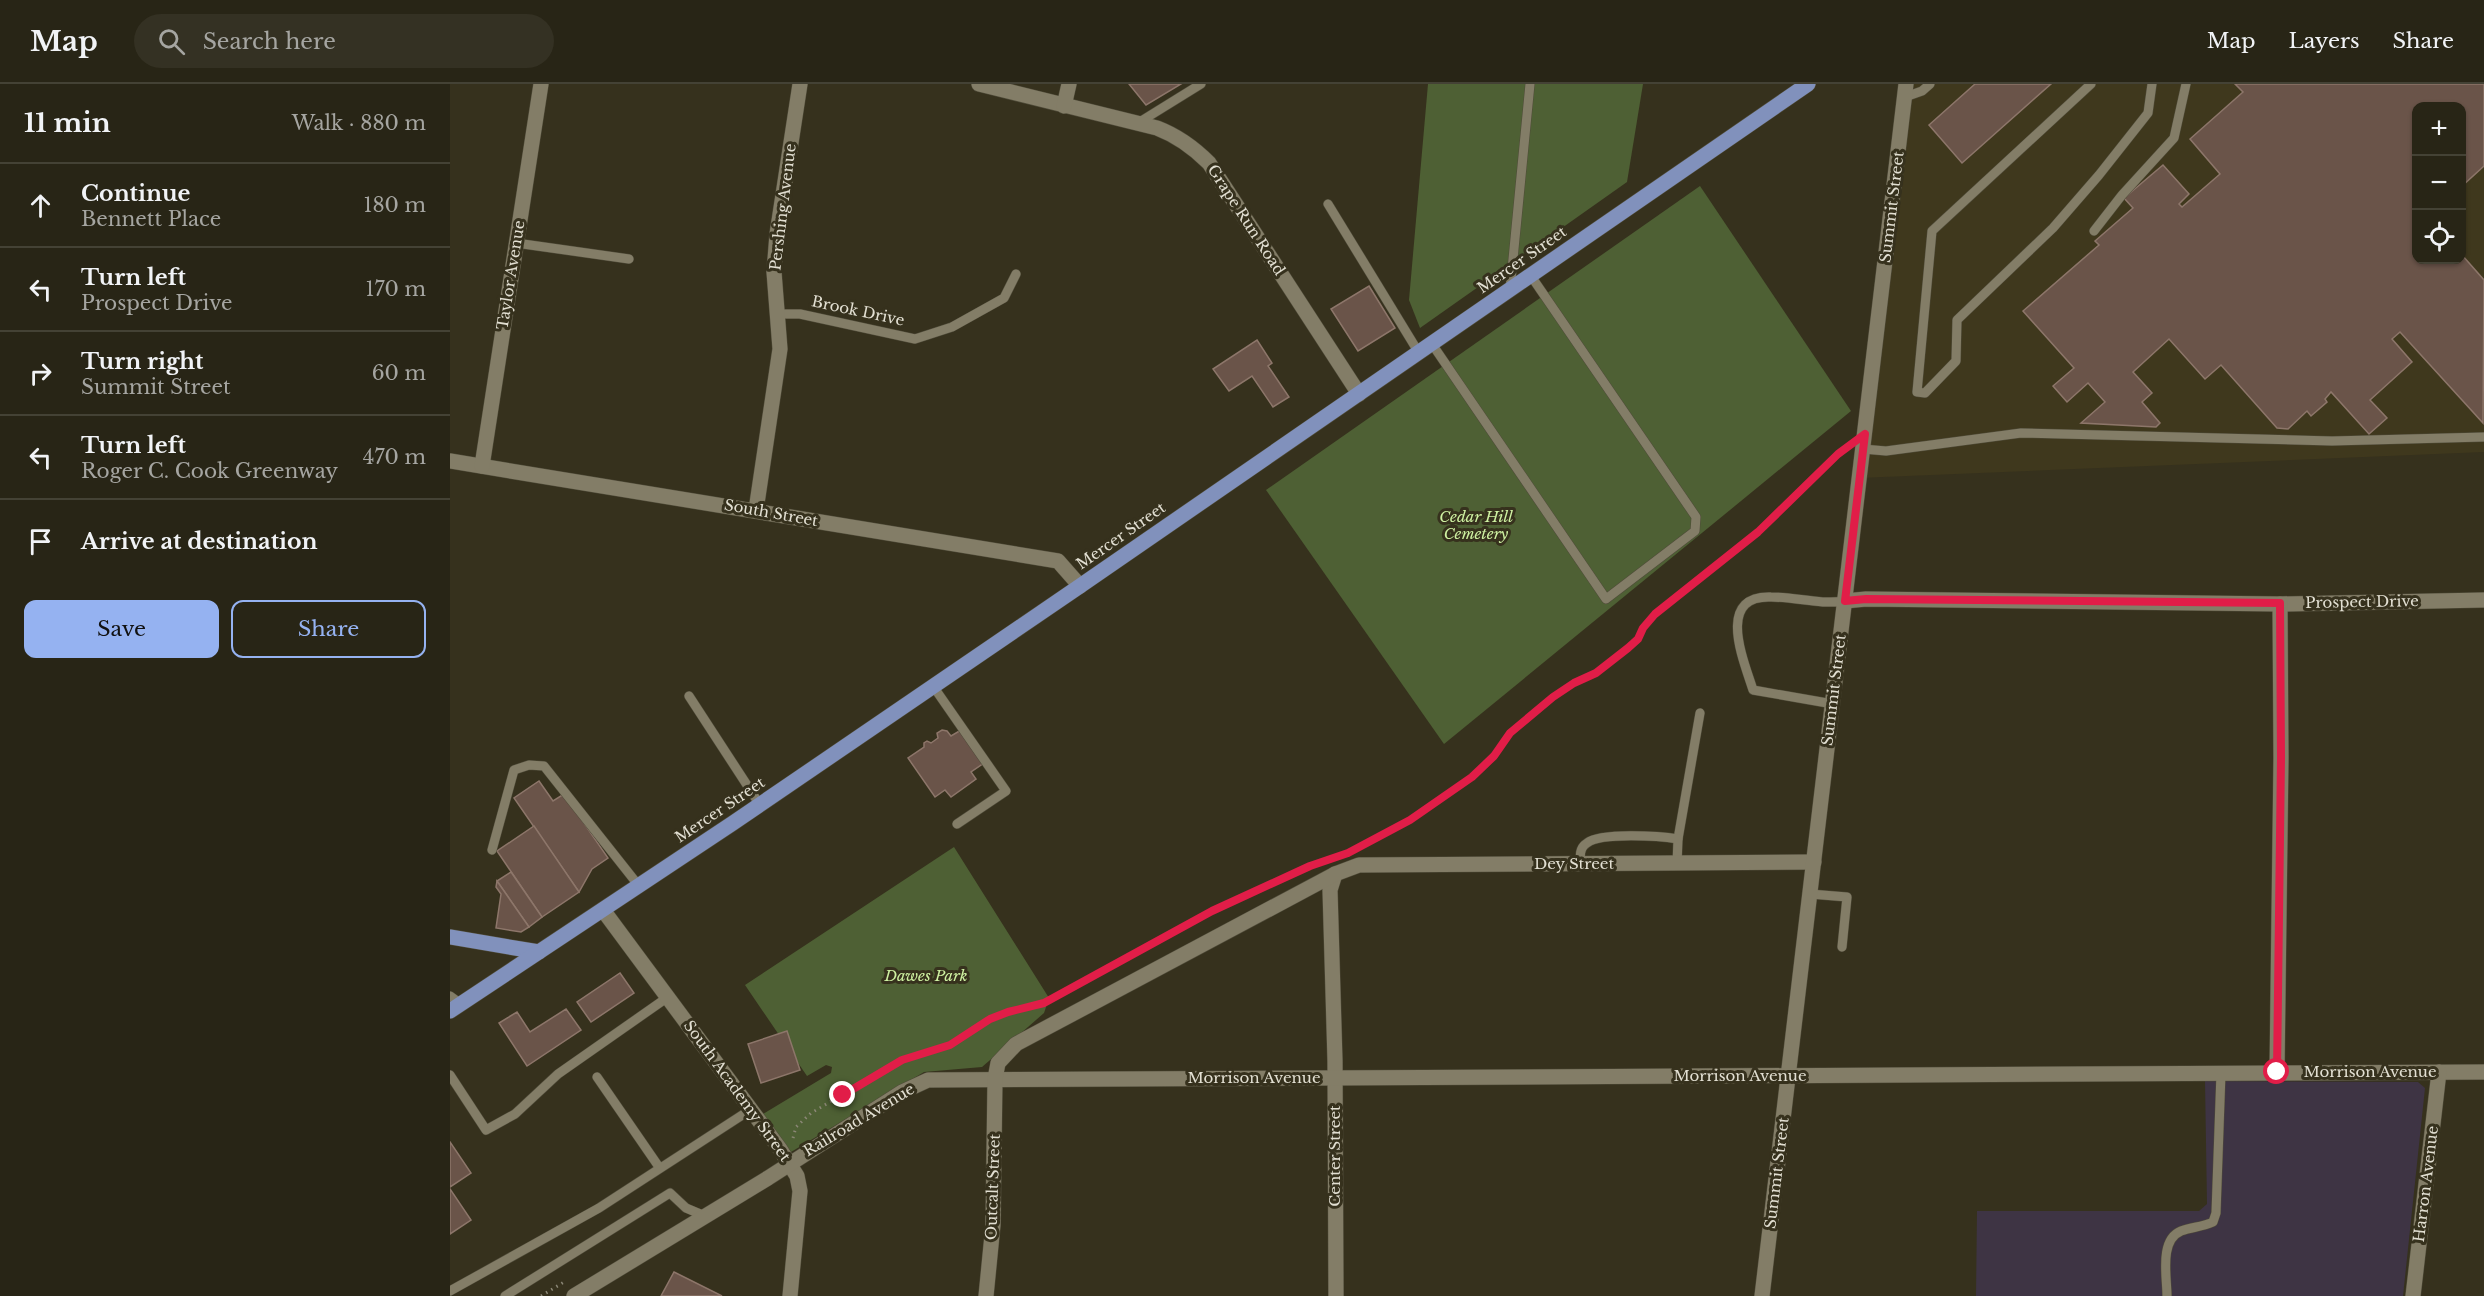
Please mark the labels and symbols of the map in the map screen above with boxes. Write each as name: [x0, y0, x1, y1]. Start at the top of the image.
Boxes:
street label: Pershing Avenue: [765, 142, 800, 272]
street label: Summit Street: [1875, 150, 1908, 264]
street label: Grape Run Road: [1204, 161, 1289, 279]
street label: Taylor Avenue: [493, 219, 529, 331]
street label: Mercer Street: [1474, 222, 1570, 297]
street label: Brook Drive: [810, 291, 906, 330]
street label: South Street: [723, 495, 820, 530]
street label: Mercer Street: [1073, 498, 1169, 573]
park label: Cedar Hill Cemetery: [1439, 507, 1513, 543]
street label: Prospect Drive: [2305, 591, 2419, 612]
street label: Summit Street: [1817, 633, 1850, 747]
street label: Mercer Street: [671, 772, 769, 847]
street label: Dey Street: [1534, 854, 1614, 873]
park label: Dawes Park: [883, 966, 968, 985]
street label: South Academy Street: [680, 1016, 795, 1165]
route start: [2263, 1058, 2289, 1084]
street label: Morrison Avenue: [2304, 1062, 2436, 1081]
street label: Morrison Avenue: [1674, 1066, 1806, 1085]
street label: Morrison Avenue: [1188, 1068, 1320, 1087]
street label: Railroad Avenue: [800, 1079, 918, 1160]
route end: [829, 1081, 855, 1107]
street label: Center Street: [1325, 1105, 1344, 1207]
street label: Summit Street: [1760, 1116, 1793, 1230]
street label: Harron Avenue: [2409, 1125, 2442, 1243]
street label: Outcalt Street: [981, 1133, 1004, 1240]

